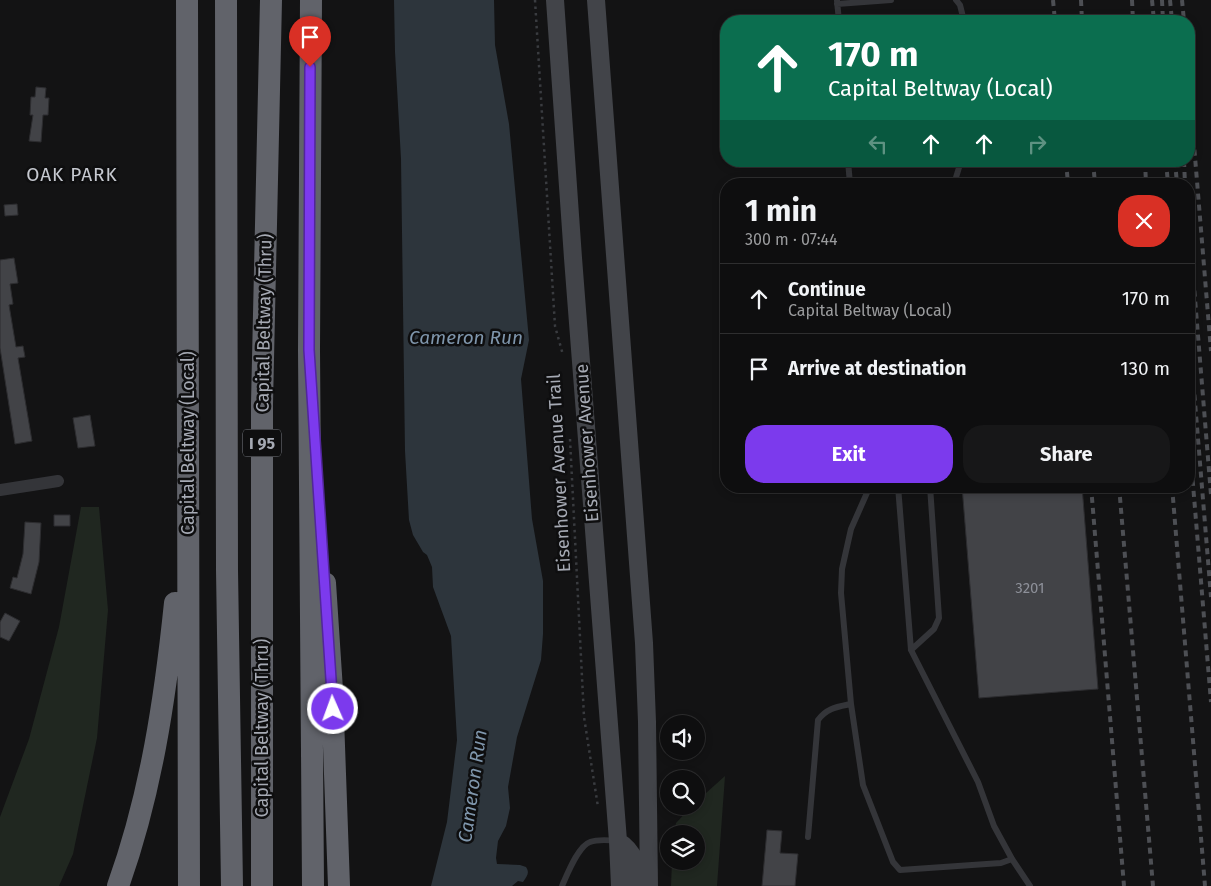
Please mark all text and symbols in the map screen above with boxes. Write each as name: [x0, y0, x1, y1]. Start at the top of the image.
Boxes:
pin: [289, 16, 331, 67]
icon: arrive: [296, 23, 324, 51]
text: 170 m: [828, 33, 919, 75]
icon: ahead: [745, 35, 810, 100]
text: Capital Beltway (Local): [828, 75, 1053, 102]
icon: left: [864, 130, 892, 158]
icon: ahead: [917, 130, 945, 158]
icon: ahead: [970, 130, 998, 158]
icon: right: [1023, 130, 1051, 158]
district label: OAK PARK: [26, 163, 118, 186]
text: 1 min: [745, 193, 817, 229]
button: close: [1118, 195, 1170, 247]
text: 300 m · 07:44: [745, 230, 838, 249]
street label: Capital Beltway (Thru): [251, 233, 277, 413]
text: Continue: [788, 278, 866, 301]
icon: ahead: [745, 285, 773, 313]
text: 170 m: [1122, 287, 1170, 310]
text: Capital Beltway (Local): [788, 301, 951, 320]
water label: Cameron Run: [409, 326, 523, 349]
street label: Capital Beltway (Local): [177, 351, 199, 535]
icon: arrive: [745, 355, 773, 383]
text: Arrive at destination: [788, 357, 967, 380]
text: 130 m: [1120, 357, 1170, 380]
street label: Eisenhower Avenue: [570, 363, 604, 523]
street label: Eisenhower Avenue Trail: [543, 373, 575, 573]
button: Exit: [745, 425, 953, 483]
button: Share: [963, 425, 1170, 483]
road number: I 95: [243, 429, 281, 456]
house number: 3201: [1015, 579, 1045, 597]
street label: Capital Beltway (Thru): [251, 638, 273, 817]
position arrow: [306, 682, 358, 734]
map controls: [660, 715, 705, 870]
button: sound: [660, 715, 705, 760]
water label: Cameron Run: [453, 728, 492, 844]
button: search: [660, 770, 705, 815]
button: layers: [660, 825, 705, 870]

